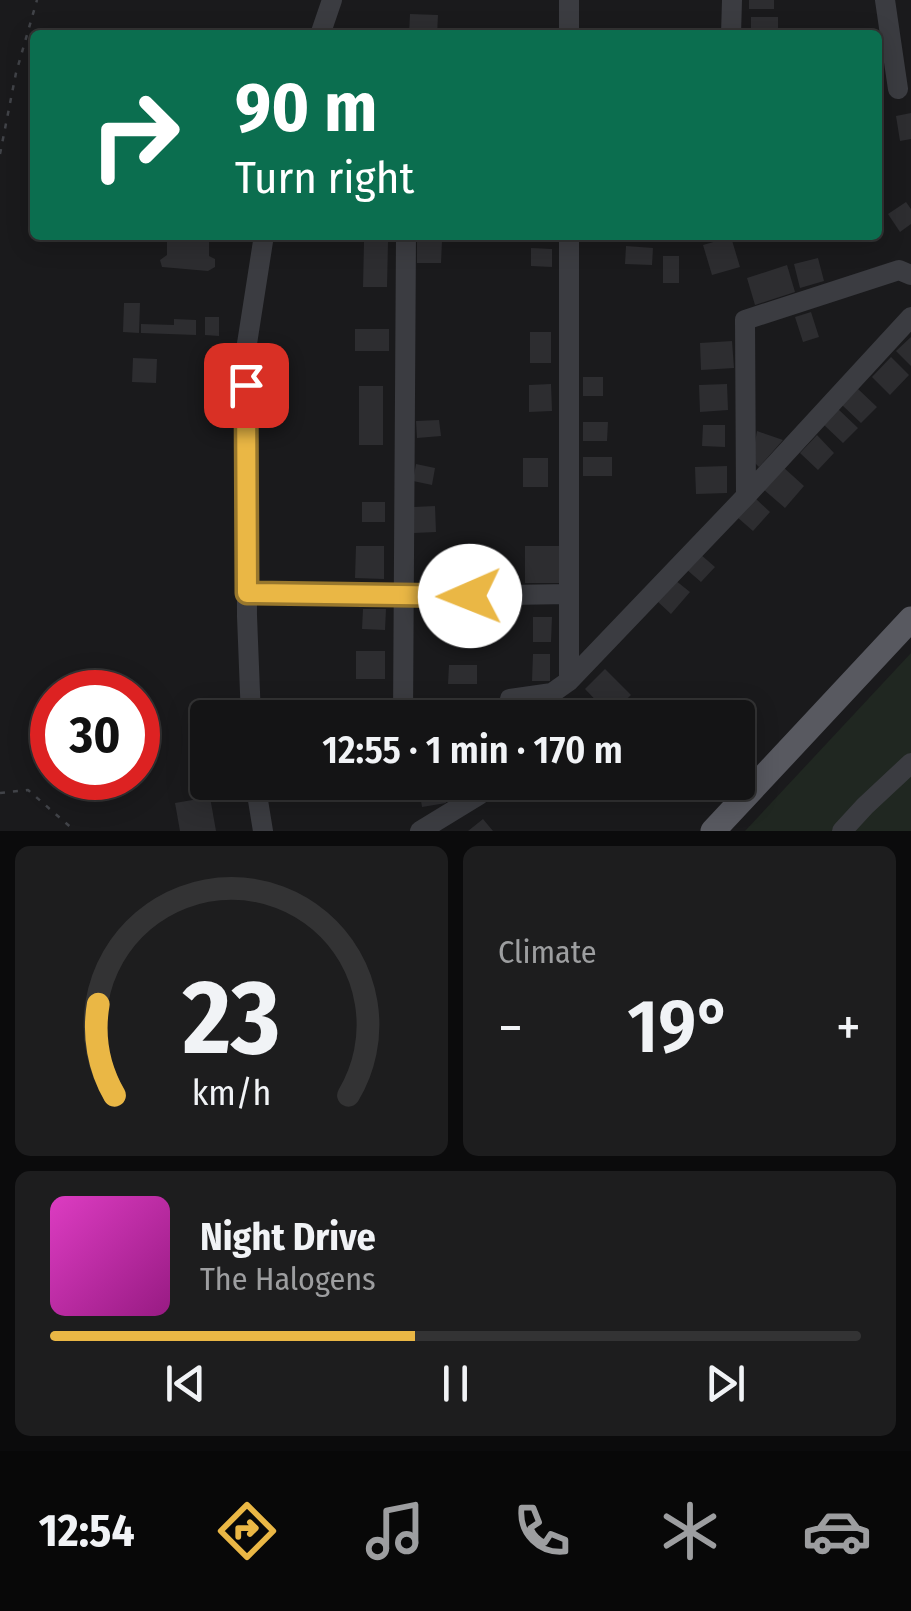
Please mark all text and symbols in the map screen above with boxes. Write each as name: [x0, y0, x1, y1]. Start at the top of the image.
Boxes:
text: 90 m: [235, 66, 377, 150]
icon: right: [70, 70, 200, 200]
text: Turn right: [235, 151, 414, 205]
pin: [204, 343, 289, 428]
icon: arrive: [219, 358, 274, 413]
position arrow: [418, 544, 522, 648]
speed limit sign: 30: [30, 670, 160, 800]
text: 12:55 · 1 min · 170 m: [322, 727, 623, 773]
text: Climate: [498, 933, 597, 971]
text: 23: [182, 956, 280, 1081]
text: 19°: [627, 982, 732, 1072]
text: −: [498, 995, 523, 1061]
text: +: [836, 995, 861, 1061]
text: km/h: [192, 1072, 271, 1114]
text: Night Drive: [200, 1214, 376, 1260]
text: The Halogens: [200, 1260, 376, 1298]
icon: previous: [158, 1356, 213, 1411]
icon: pause: [428, 1356, 483, 1411]
icon: next: [698, 1356, 753, 1411]
icon: directions: [212, 1496, 282, 1566]
icon: music: [360, 1496, 430, 1566]
icon: phone: [507, 1496, 577, 1566]
icon: climate: [655, 1496, 725, 1566]
icon: car: [802, 1496, 872, 1566]
text: 12:54: [39, 1504, 135, 1558]

